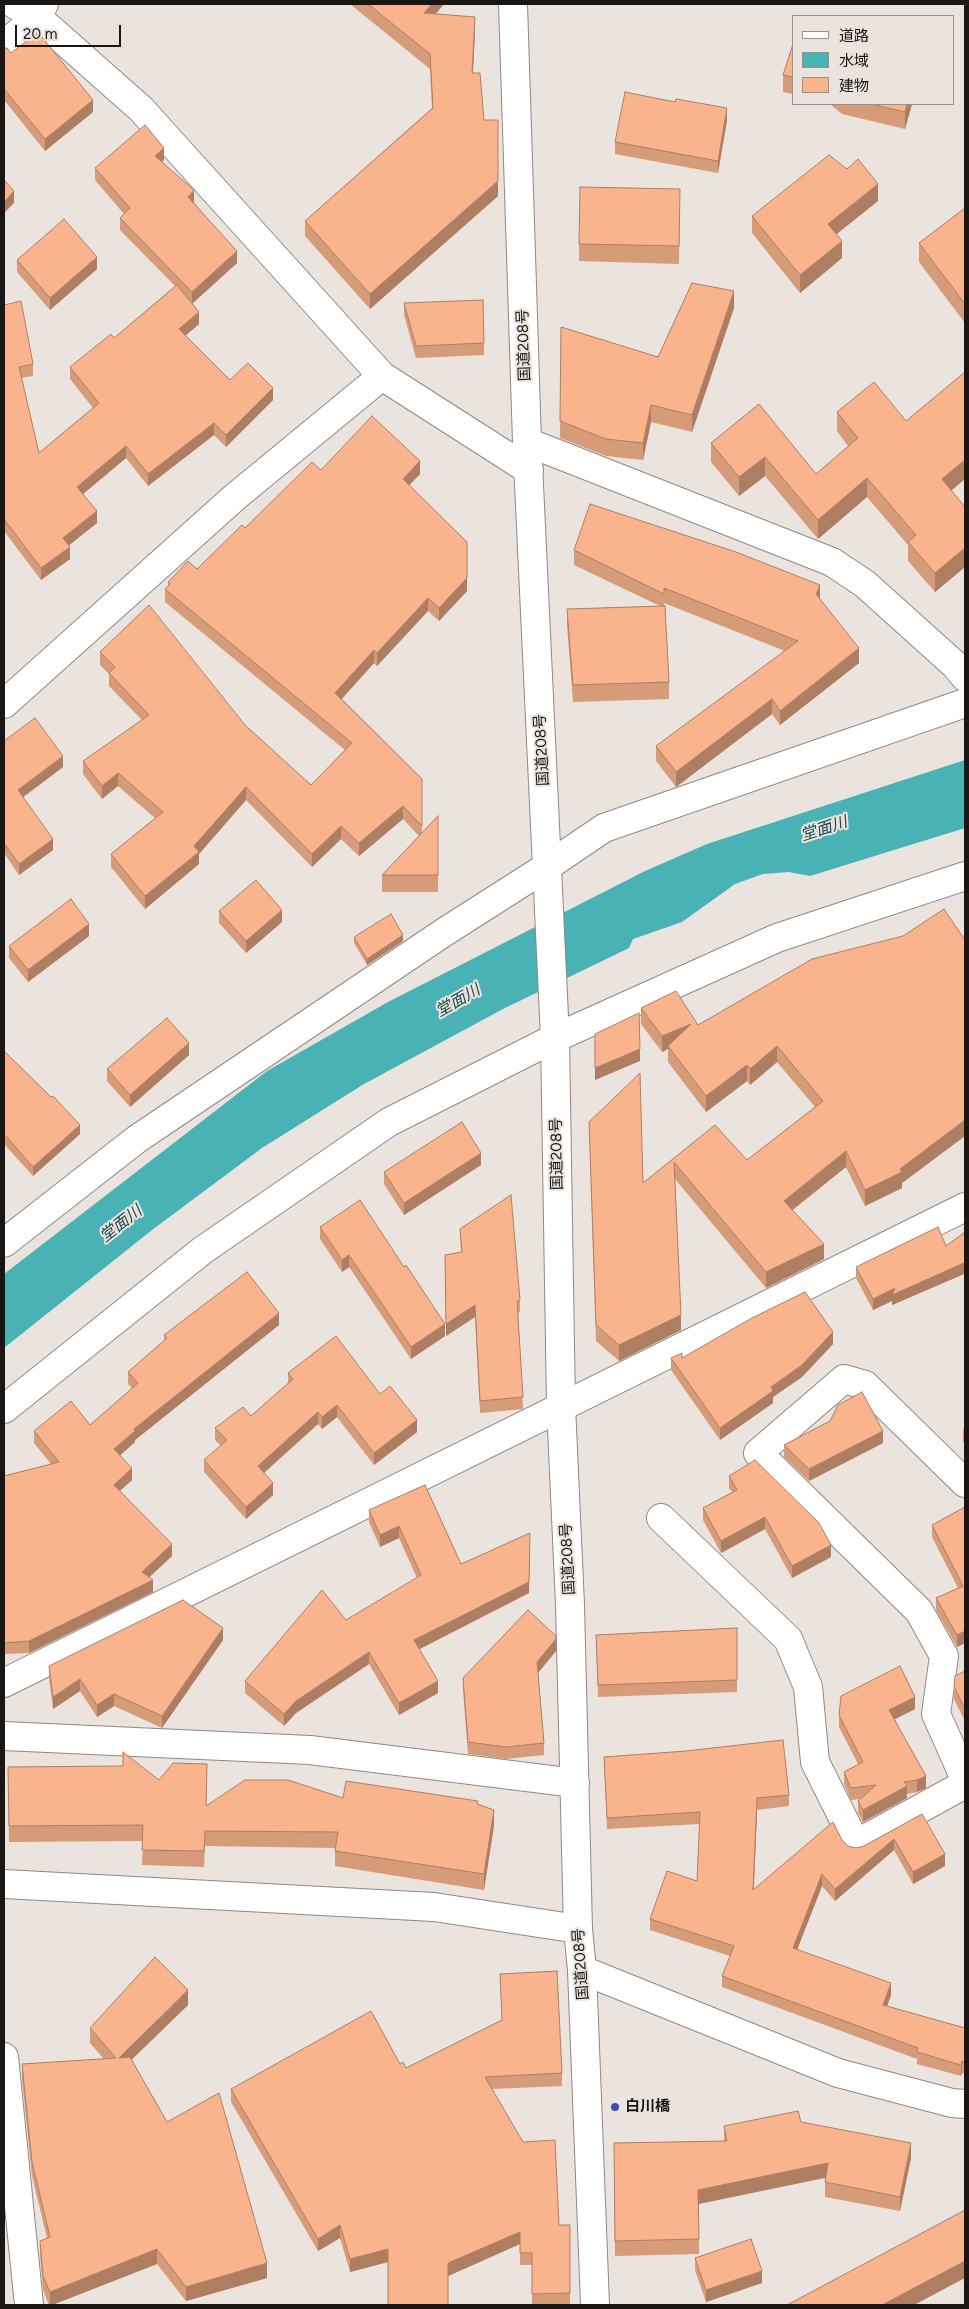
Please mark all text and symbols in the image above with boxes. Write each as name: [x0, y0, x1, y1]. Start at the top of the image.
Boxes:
scale bar: [18, 15, 124, 47]
legend: [792, 15, 954, 105]
text: 20 m: [23, 25, 57, 43]
text: 道路: [839, 27, 869, 45]
text: 水域: [839, 52, 869, 70]
text: 建物: [839, 77, 869, 95]
street label: 国道208号: [514, 309, 534, 381]
street label: 国道208号: [531, 713, 553, 787]
water label: 堂面川: [798, 812, 850, 846]
water label: 堂面川: [432, 981, 484, 1021]
street label: 国道208号: [547, 1118, 567, 1190]
water label: 堂面川: [96, 1202, 146, 1246]
street label: 国道208号: [557, 1522, 579, 1596]
street label: 国道208号: [570, 1927, 592, 2001]
place label: 白川橋: [625, 2098, 670, 2116]
marker: 白川橋: [609, 2101, 621, 2113]

